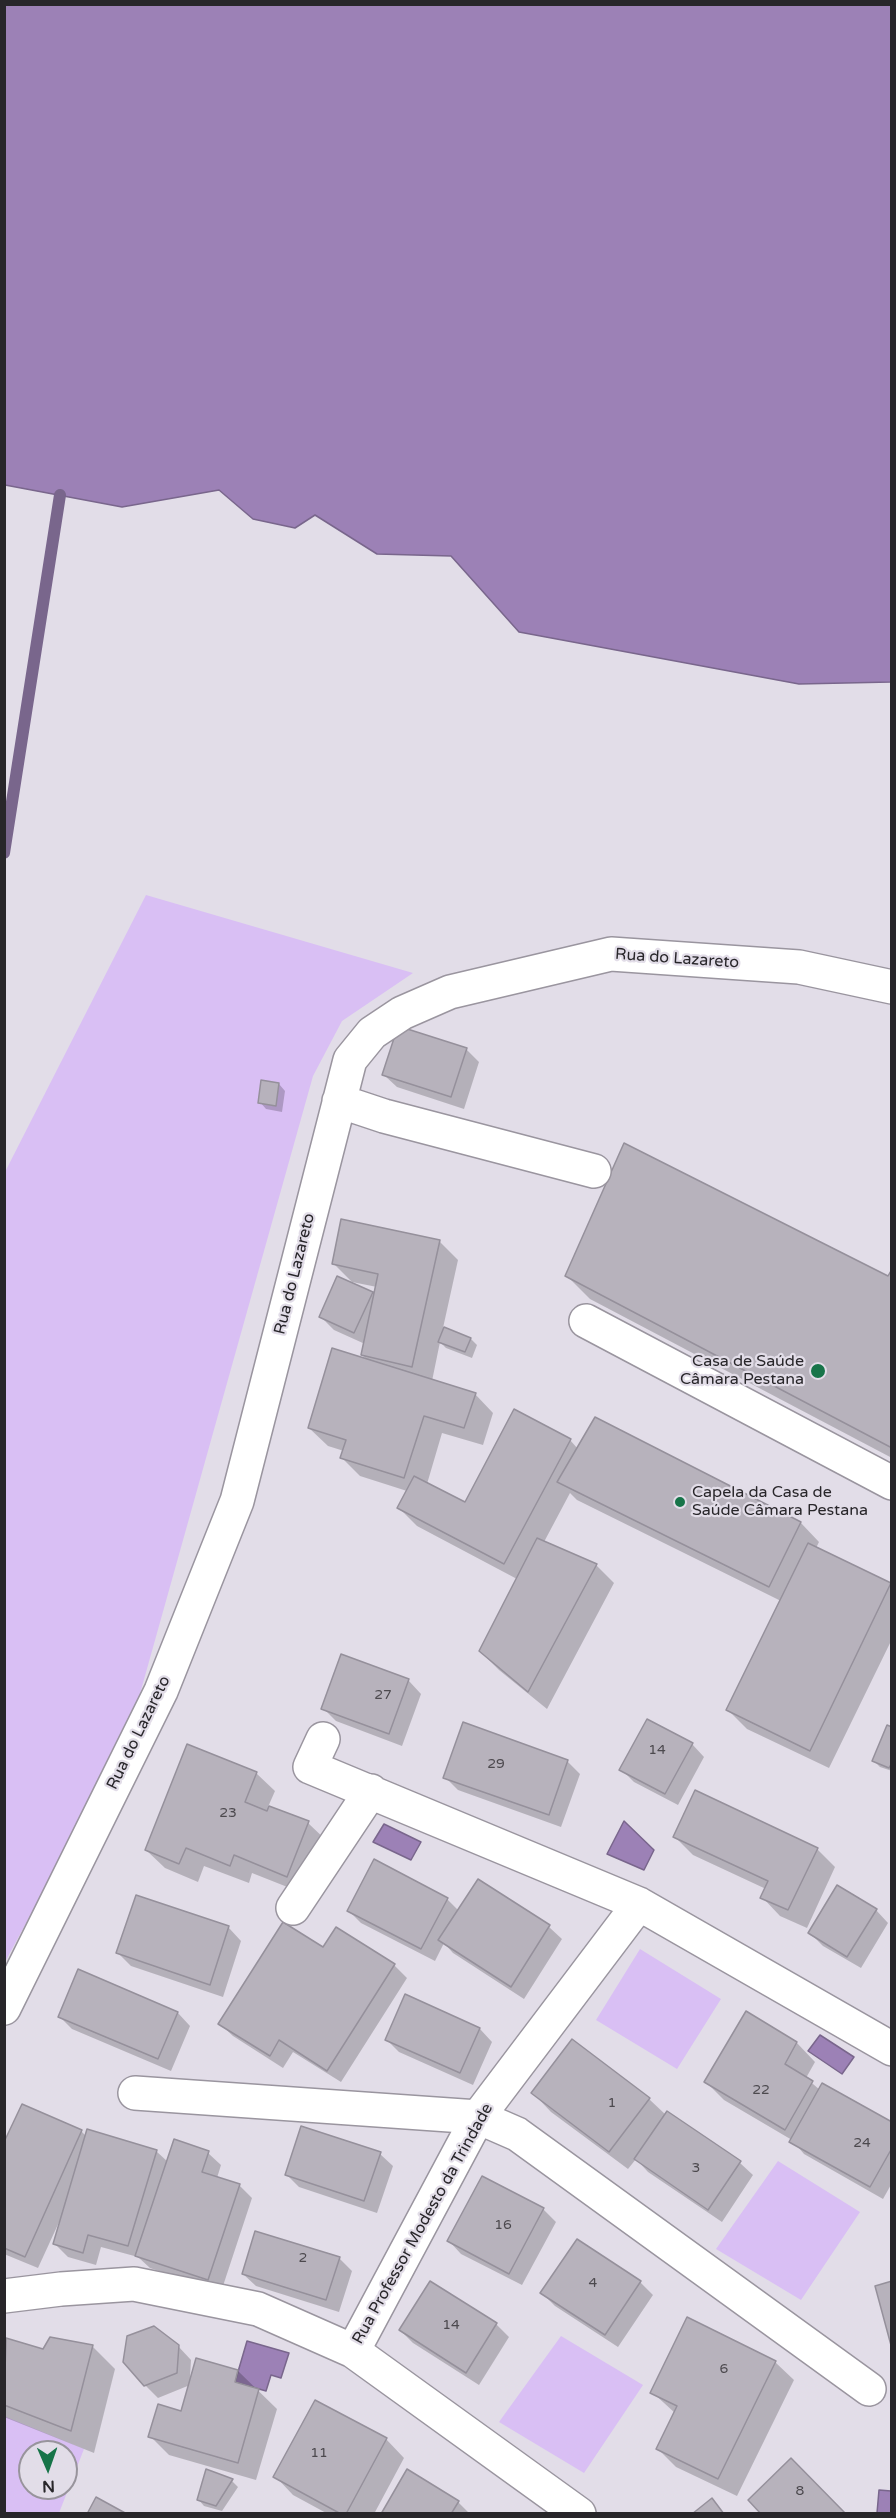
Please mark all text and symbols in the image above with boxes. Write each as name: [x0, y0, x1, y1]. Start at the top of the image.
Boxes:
street label: Rua do Lazareto: [614, 945, 740, 973]
street label: Rua do Lazareto: [271, 1211, 319, 1337]
place label: Casa de Saúde Câmara Pestana: [680, 1352, 804, 1390]
marker: Casa de Saúde Câmara Pestana: [809, 1362, 827, 1380]
place label: Capela da Casa de Saúde Câmara Pestana: [692, 1483, 868, 1521]
marker: Capela da Casa de Saúde Câmara Pestana: [673, 1495, 687, 1509]
street label: Rua do Lazareto: [103, 1673, 175, 1793]
house number: 27: [374, 1687, 392, 1703]
house number: 14: [648, 1742, 666, 1758]
house number: 29: [487, 1756, 505, 1772]
house number: 23: [219, 1805, 237, 1821]
house number: 22: [752, 2082, 770, 2098]
house number: 1: [608, 2095, 616, 2111]
street label: Rua Professor Modesto da Trindade: [349, 2100, 497, 2348]
house number: 24: [853, 2135, 871, 2151]
house number: 3: [692, 2160, 700, 2176]
house number: 16: [494, 2217, 512, 2233]
house number: 2: [299, 2250, 307, 2266]
house number: 4: [589, 2275, 597, 2291]
house number: 14: [442, 2317, 460, 2333]
house number: 6: [720, 2361, 728, 2377]
north arrow: [18, 2440, 78, 2500]
house number: 11: [310, 2445, 328, 2461]
text: N: [42, 2476, 55, 2496]
house number: 8: [796, 2483, 804, 2499]

